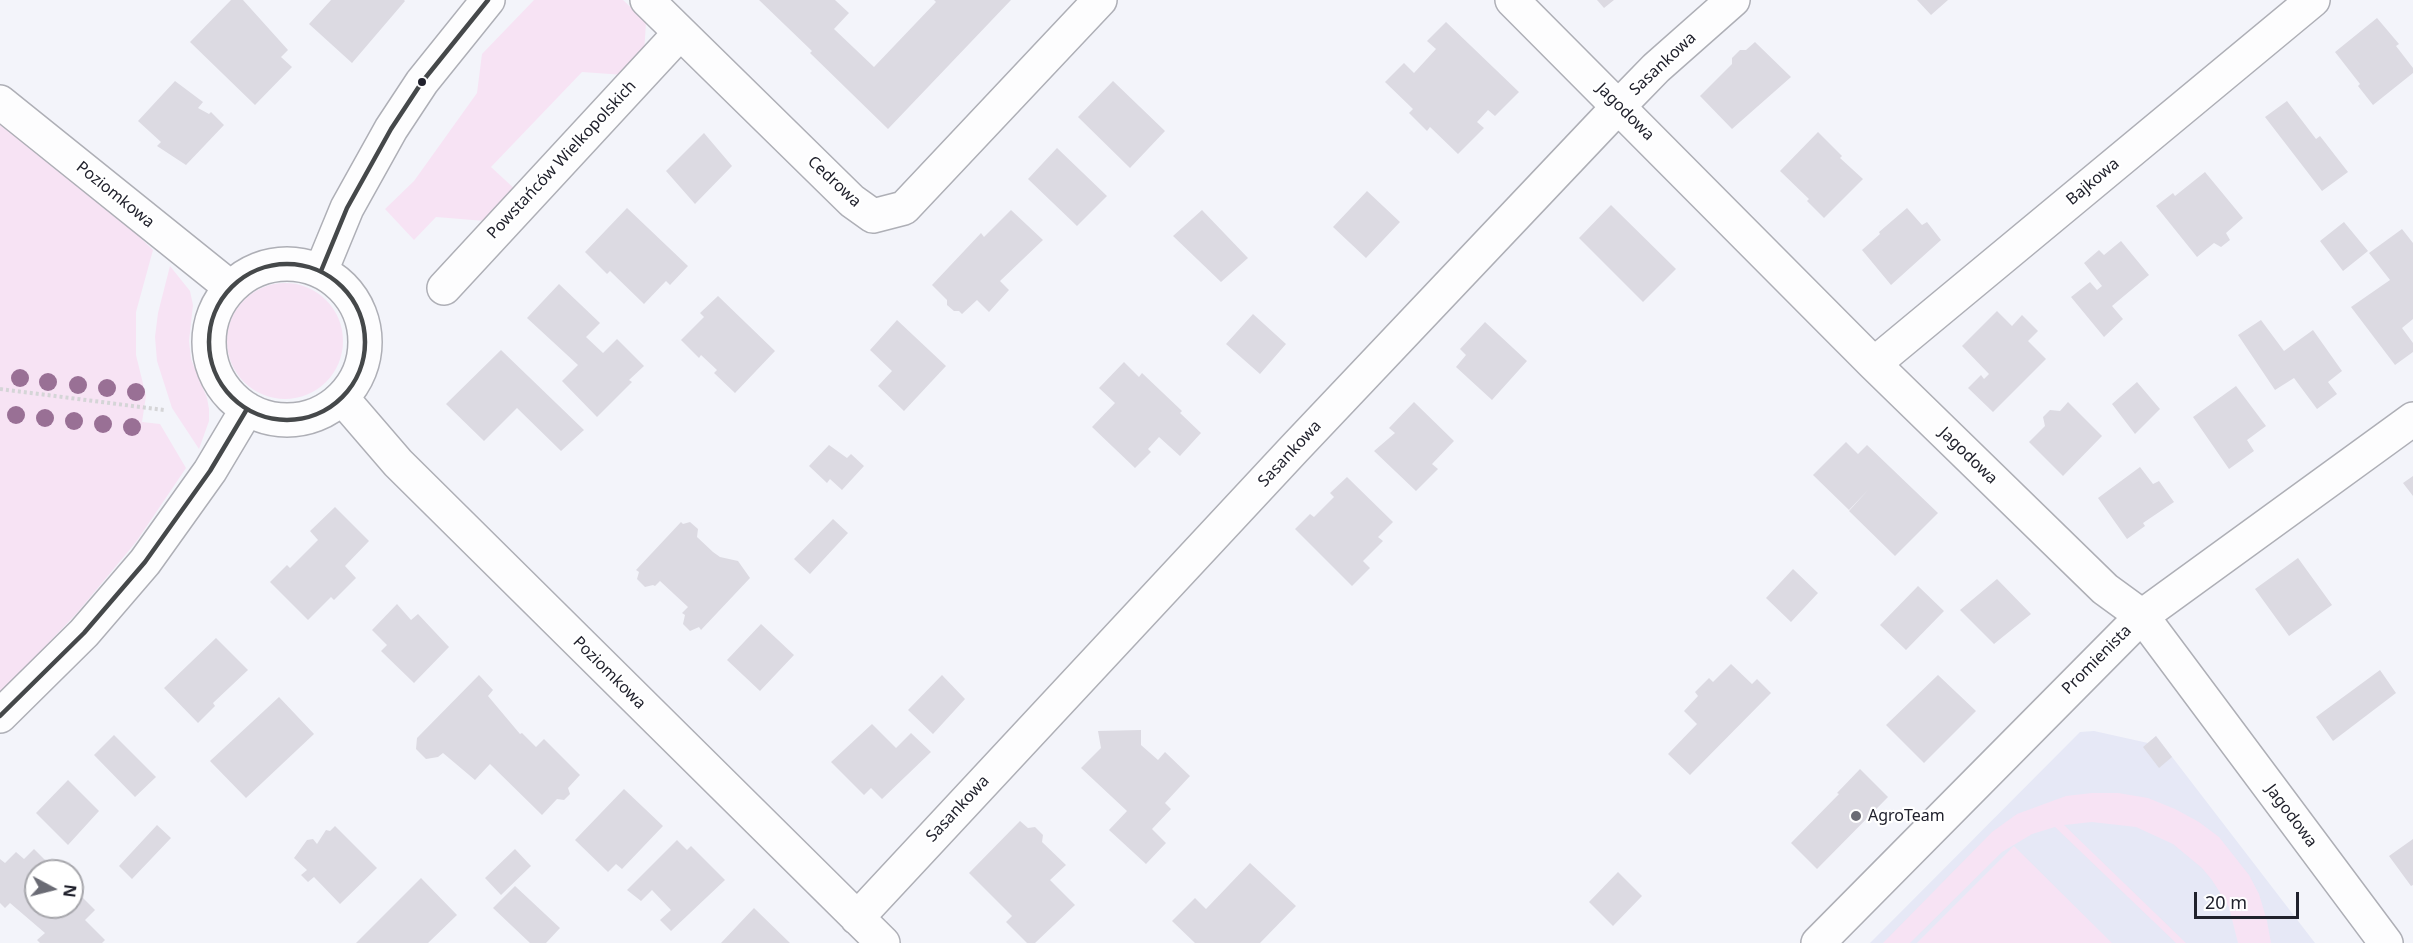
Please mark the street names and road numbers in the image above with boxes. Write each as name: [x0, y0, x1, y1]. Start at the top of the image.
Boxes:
street label: Sasankowa: [1626, 28, 1700, 100]
street label: Powstańców Wielkopolskich: [483, 77, 641, 243]
street label: Jagodowa: [1592, 79, 1658, 145]
street label: Cedrowa: [803, 152, 865, 212]
street label: Bajkowa: [2063, 154, 2123, 210]
street label: Poziomkowa: [72, 158, 158, 232]
street label: Sasankowa: [1254, 417, 1326, 491]
street label: Jagodowa: [1935, 424, 2001, 488]
street label: Promienista: [2058, 621, 2136, 699]
street label: Poziomkowa: [569, 633, 649, 713]
street label: Sasankowa: [922, 772, 994, 846]
street label: Jagodowa: [2261, 781, 2321, 851]

